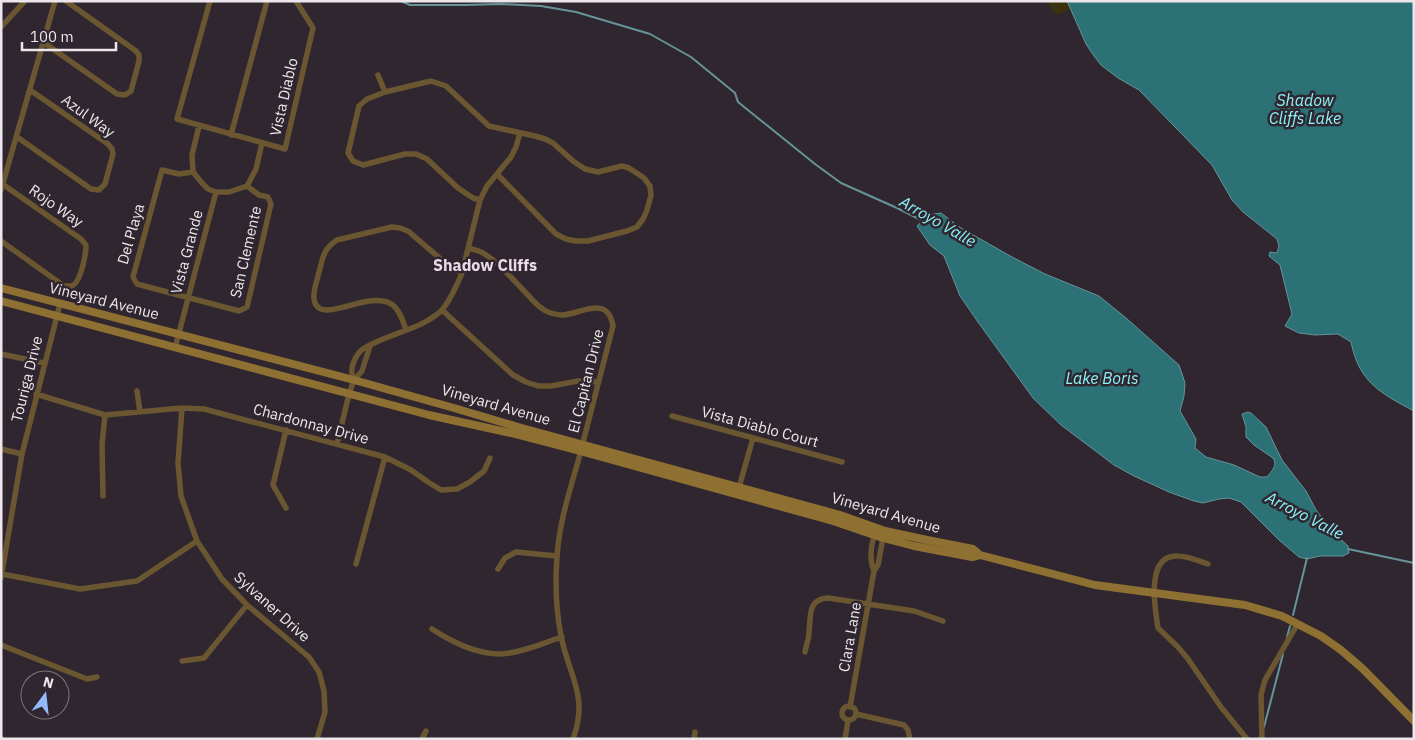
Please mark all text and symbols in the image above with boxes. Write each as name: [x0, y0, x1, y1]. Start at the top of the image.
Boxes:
scale bar: [22, 20, 116, 52]
text: 100 m: [30, 27, 74, 46]
street label: Vista Diablo: [265, 56, 302, 138]
street label: Azul Way: [58, 90, 119, 142]
water label: Shadow Cliffs Lake: [1269, 90, 1341, 128]
street label: Rojo Way: [25, 180, 88, 231]
water label: Arroyo Valle: [895, 191, 980, 251]
street label: Del Playa: [113, 201, 148, 266]
street label: San Clemente: [226, 204, 265, 300]
street label: Vista Grande: [166, 208, 207, 296]
district label: Shadow Cliffs: [433, 255, 537, 275]
street label: Vineyard Avenue: [47, 278, 161, 323]
street label: El Capitan Drive: [563, 327, 608, 435]
street label: Touriga Drive: [7, 334, 46, 424]
water label: Lake Boris: [1065, 368, 1139, 388]
street label: Vineyard Avenue: [439, 380, 553, 429]
street label: Chardonnay Drive: [251, 399, 371, 448]
street label: Vista Diablo Court: [699, 402, 821, 451]
water label: Arroyo Valle: [1262, 486, 1347, 543]
street label: Vineyard Avenue: [829, 488, 943, 537]
street label: Sylvaner Drive: [230, 567, 314, 646]
street label: Clara Lane: [834, 600, 865, 673]
north arrow: [20, 670, 70, 720]
text: N: [41, 672, 56, 692]

